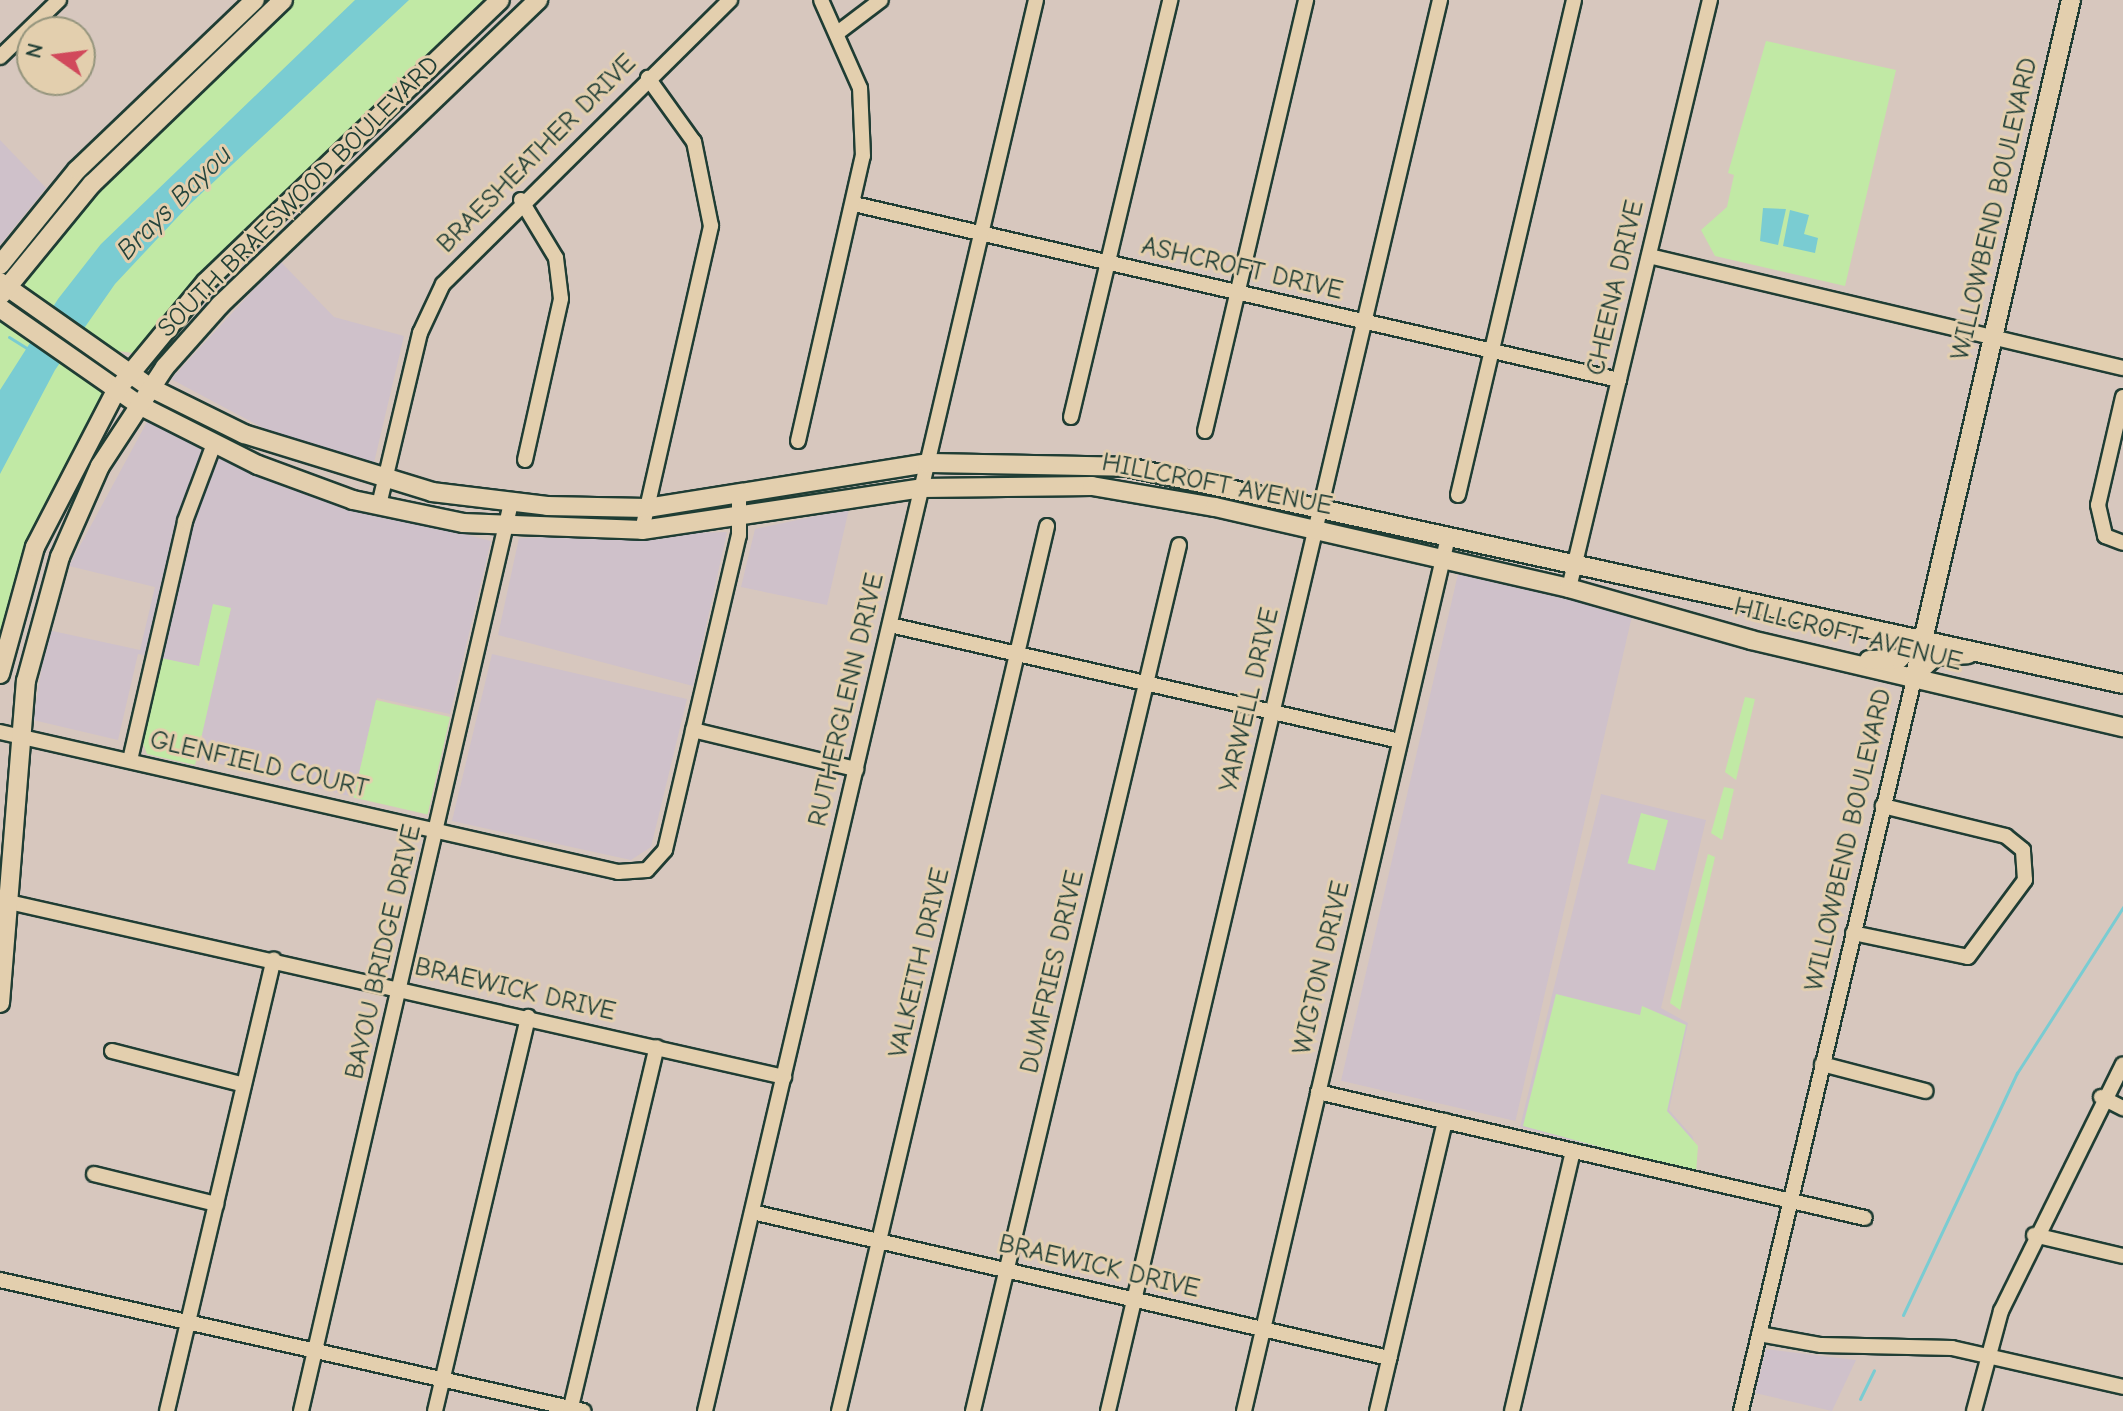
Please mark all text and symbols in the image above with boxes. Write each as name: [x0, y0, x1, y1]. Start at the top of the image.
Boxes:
north arrow: [16, 16, 96, 96]
text: N: [20, 41, 49, 61]
street label: BRAESHEATHER DRIVE: [431, 48, 643, 260]
street label: SOUTH BRAESWOOD BOULEVARD: [152, 50, 446, 344]
street label: WILLOWBEND BOULEVARD: [1945, 55, 2045, 363]
water label: Brays Bayou: [109, 137, 239, 267]
street label: CHEENA DRIVE: [1581, 197, 1651, 379]
street label: ASHCROFT DRIVE: [1138, 231, 1346, 307]
street label: HILLCROFT AVENUE: [1099, 447, 1335, 523]
street label: RUTHERGLENN DRIVE: [803, 570, 891, 830]
street label: HILLCROFT AVENUE: [1731, 592, 1965, 678]
street label: YARWELL DRIVE: [1214, 605, 1286, 795]
street label: WILLOWBEND BOULEVARD: [1799, 686, 1899, 994]
street label: GLENFIELD COURT: [147, 725, 371, 805]
street label: BAYOU BRIDGE DRIVE: [340, 822, 428, 1082]
street label: VALKEITH DRIVE: [883, 865, 957, 1061]
street label: DUMFRIES DRIVE: [1014, 868, 1092, 1076]
street label: WIGTON DRIVE: [1287, 878, 1357, 1058]
street label: BRAEWICK DRIVE: [411, 952, 619, 1028]
street label: BRAEWICK DRIVE: [995, 1229, 1203, 1305]

